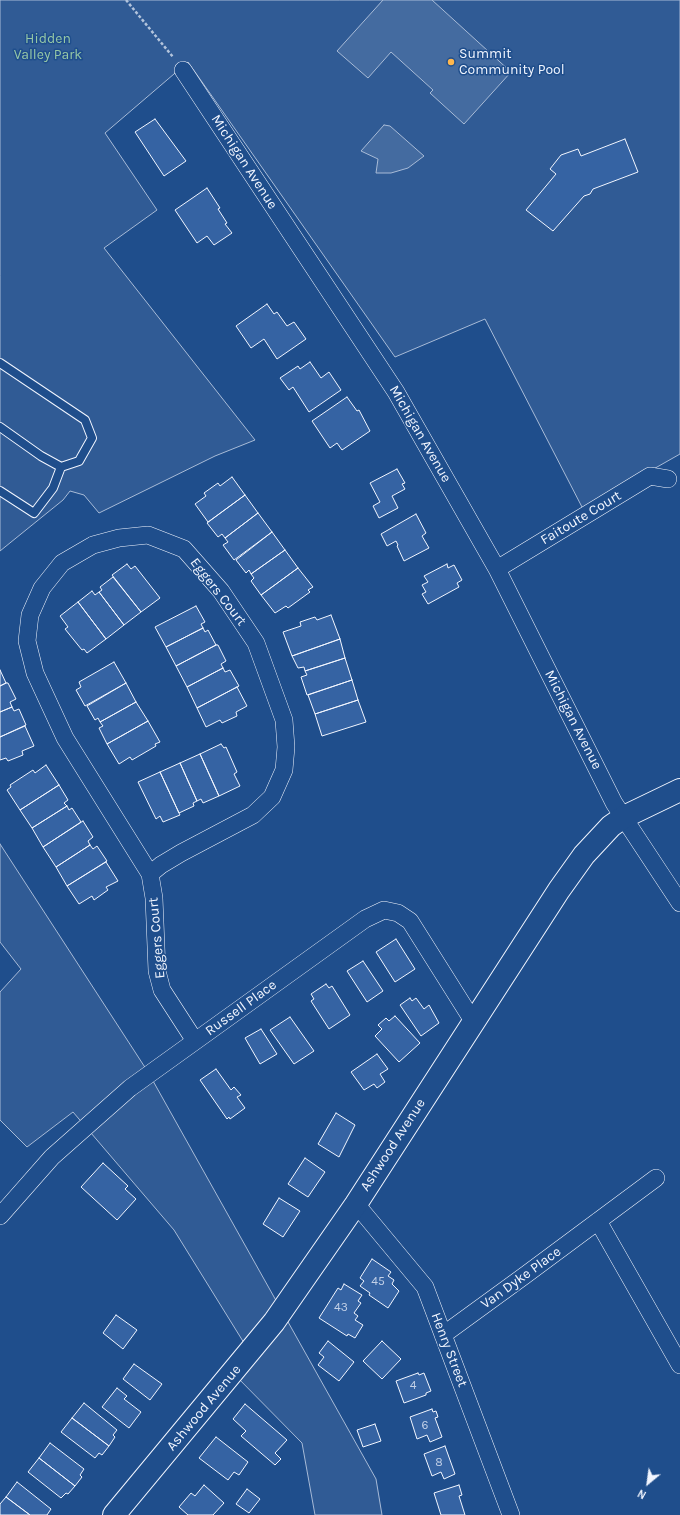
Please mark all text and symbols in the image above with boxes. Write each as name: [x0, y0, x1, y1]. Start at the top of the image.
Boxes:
park label: Hidden Valley Park: [14, 31, 82, 64]
place label: Summit Community Pool: [459, 46, 565, 78]
marker: Summit Community Pool: [446, 57, 456, 67]
street label: Michigan Avenue: [207, 112, 281, 212]
street label: Michigan Avenue: [385, 382, 455, 486]
street label: Faitoute Court: [538, 487, 624, 549]
street label: Eggers Court: [186, 555, 250, 629]
street label: Michigan Avenue: [541, 667, 605, 773]
street label: Eggers Court: [145, 897, 169, 979]
street label: Russell Place: [202, 977, 280, 1039]
street label: Ashwood Avenue: [357, 1096, 429, 1194]
street label: Van Dyke Place: [478, 1243, 564, 1313]
house number: 45: [371, 1275, 385, 1289]
house number: 43: [334, 1301, 348, 1315]
street label: Henry Street: [427, 1310, 471, 1390]
street label: Ashwood Avenue: [163, 1362, 245, 1454]
house number: 4: [410, 1379, 416, 1393]
house number: 6: [422, 1419, 428, 1433]
house number: 8: [435, 1456, 443, 1470]
north arrow: [628, 1463, 668, 1503]
text: N: [635, 1486, 649, 1502]

